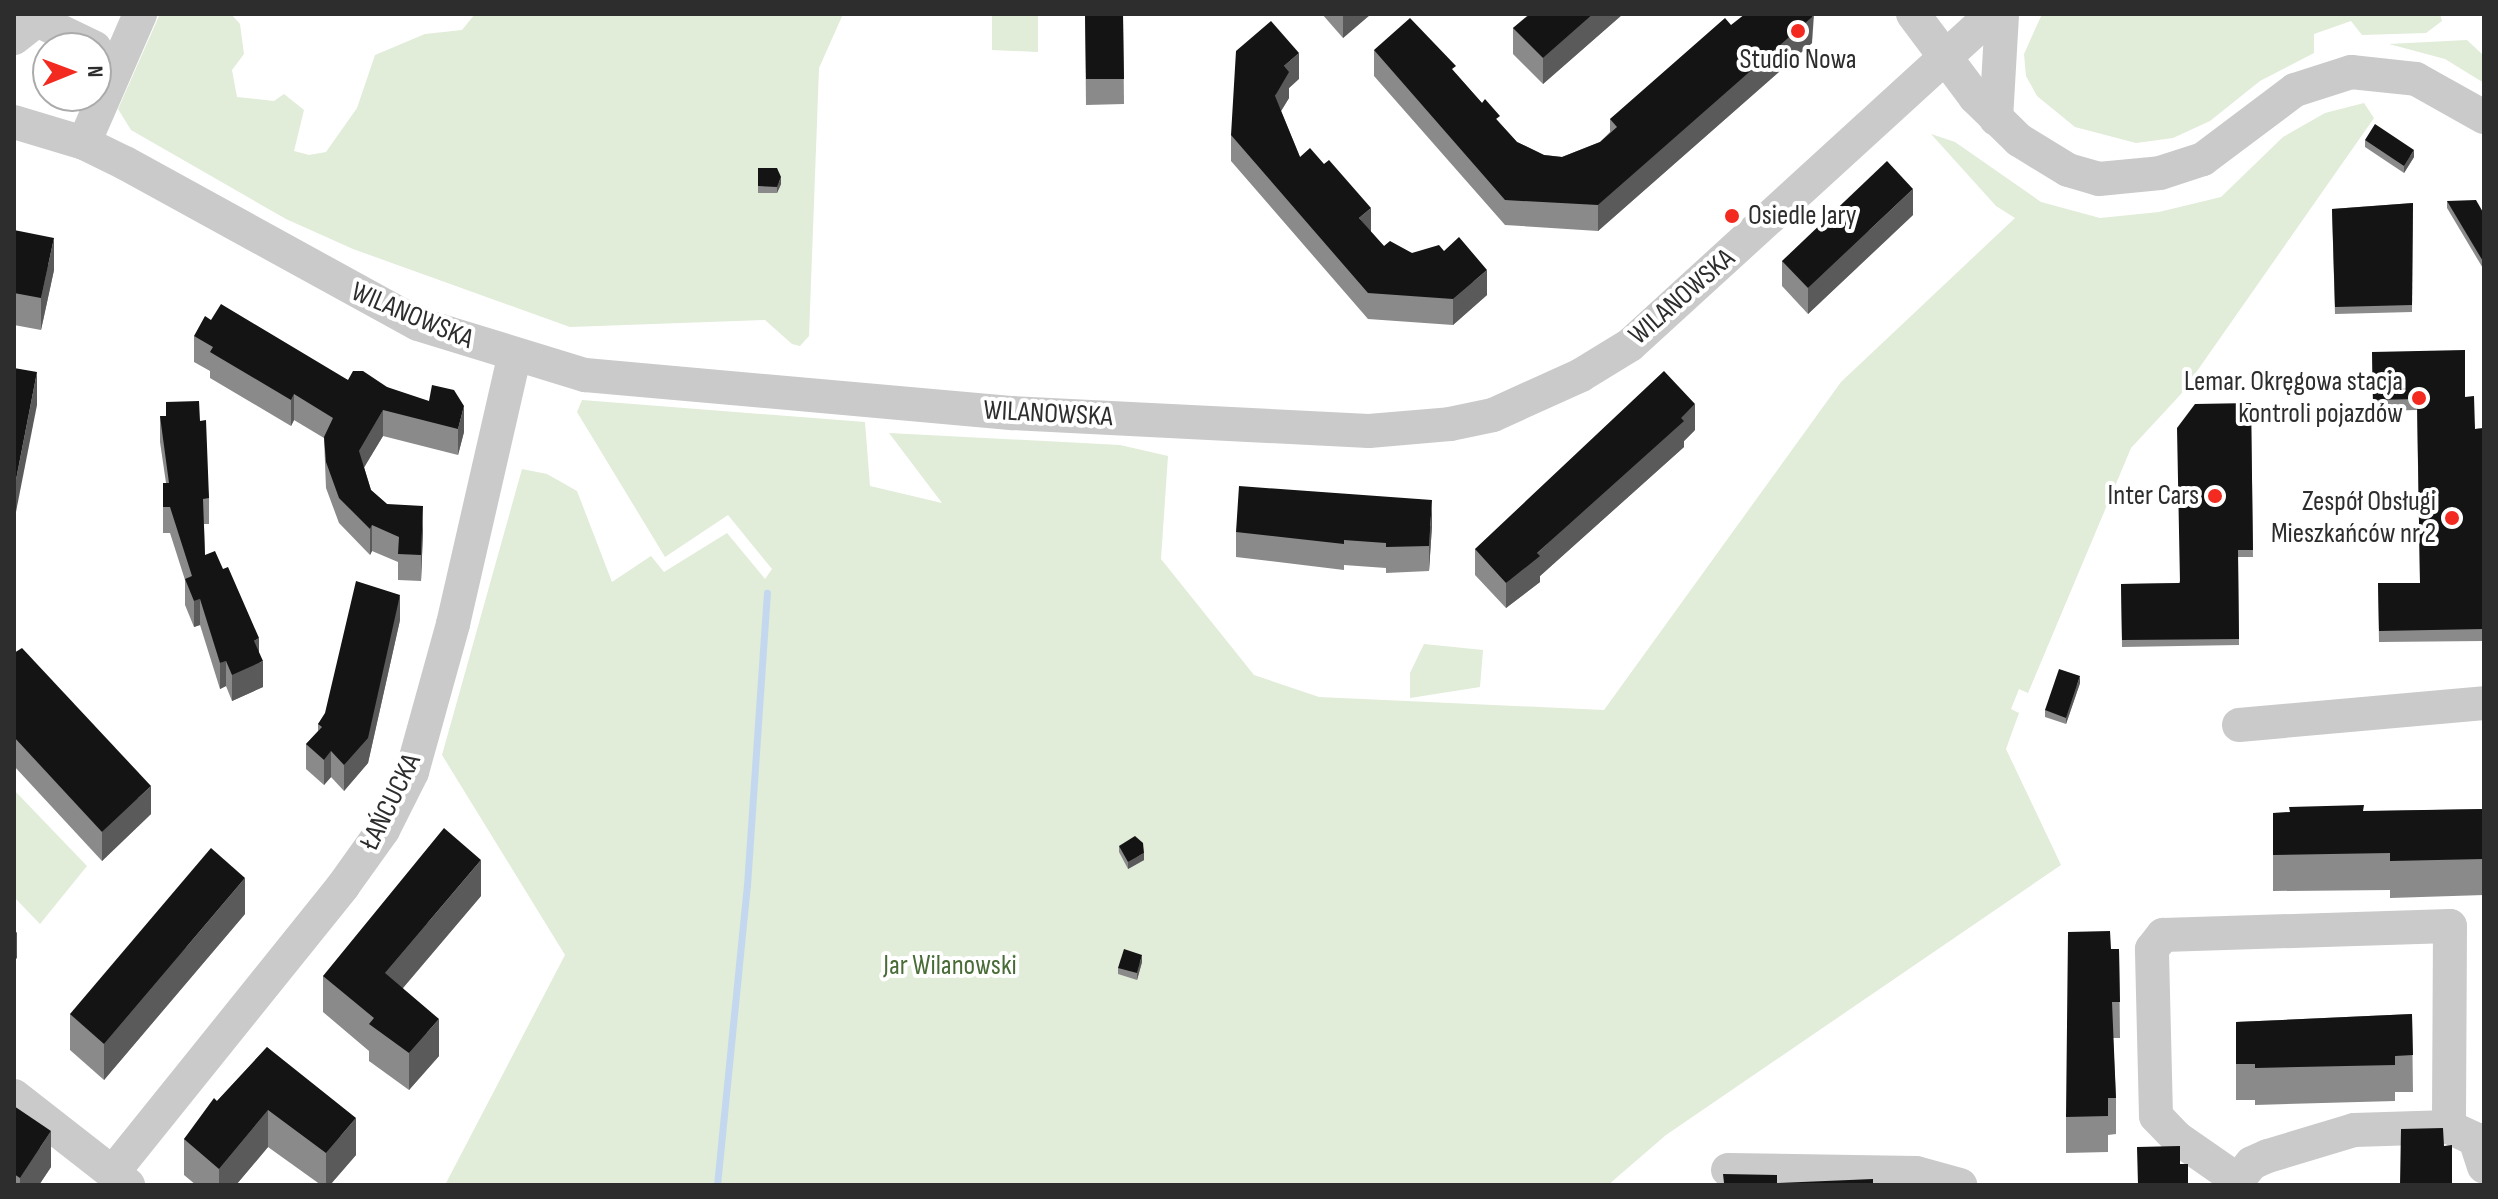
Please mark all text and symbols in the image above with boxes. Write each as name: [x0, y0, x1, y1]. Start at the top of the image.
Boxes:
marker: Studio Nowa: [1789, 22, 1807, 40]
north arrow: [32, 32, 112, 112]
place label: Studio Nowa: [1739, 43, 1857, 77]
text: N: [81, 65, 108, 78]
place label: Osiedle Jary: [1748, 199, 1856, 233]
marker: Osiedle Jary: [1723, 207, 1741, 225]
street label: WILANOWSKA: [1622, 242, 1742, 352]
street label: WILANOWSKA: [346, 275, 478, 357]
place label: Lemar. Okręgowa stacja kontroli pojazdów: [2184, 365, 2403, 431]
marker: Lemar. Okręgowa stacja kontroli pojazdów: [2410, 389, 2428, 407]
street label: WILANOWSKA: [983, 394, 1113, 434]
place label: Inter Cars: [2108, 479, 2199, 513]
place label: Zespół Obsługi Mieszkańców nr 2: [2271, 485, 2436, 551]
marker: Inter Cars: [2206, 487, 2224, 505]
marker: Zespół Obsługi Mieszkańców nr 2: [2443, 509, 2461, 527]
street label: ŁAŃCUCKA: [353, 749, 429, 855]
park label: Jar Wilanowski: [883, 949, 1017, 983]

